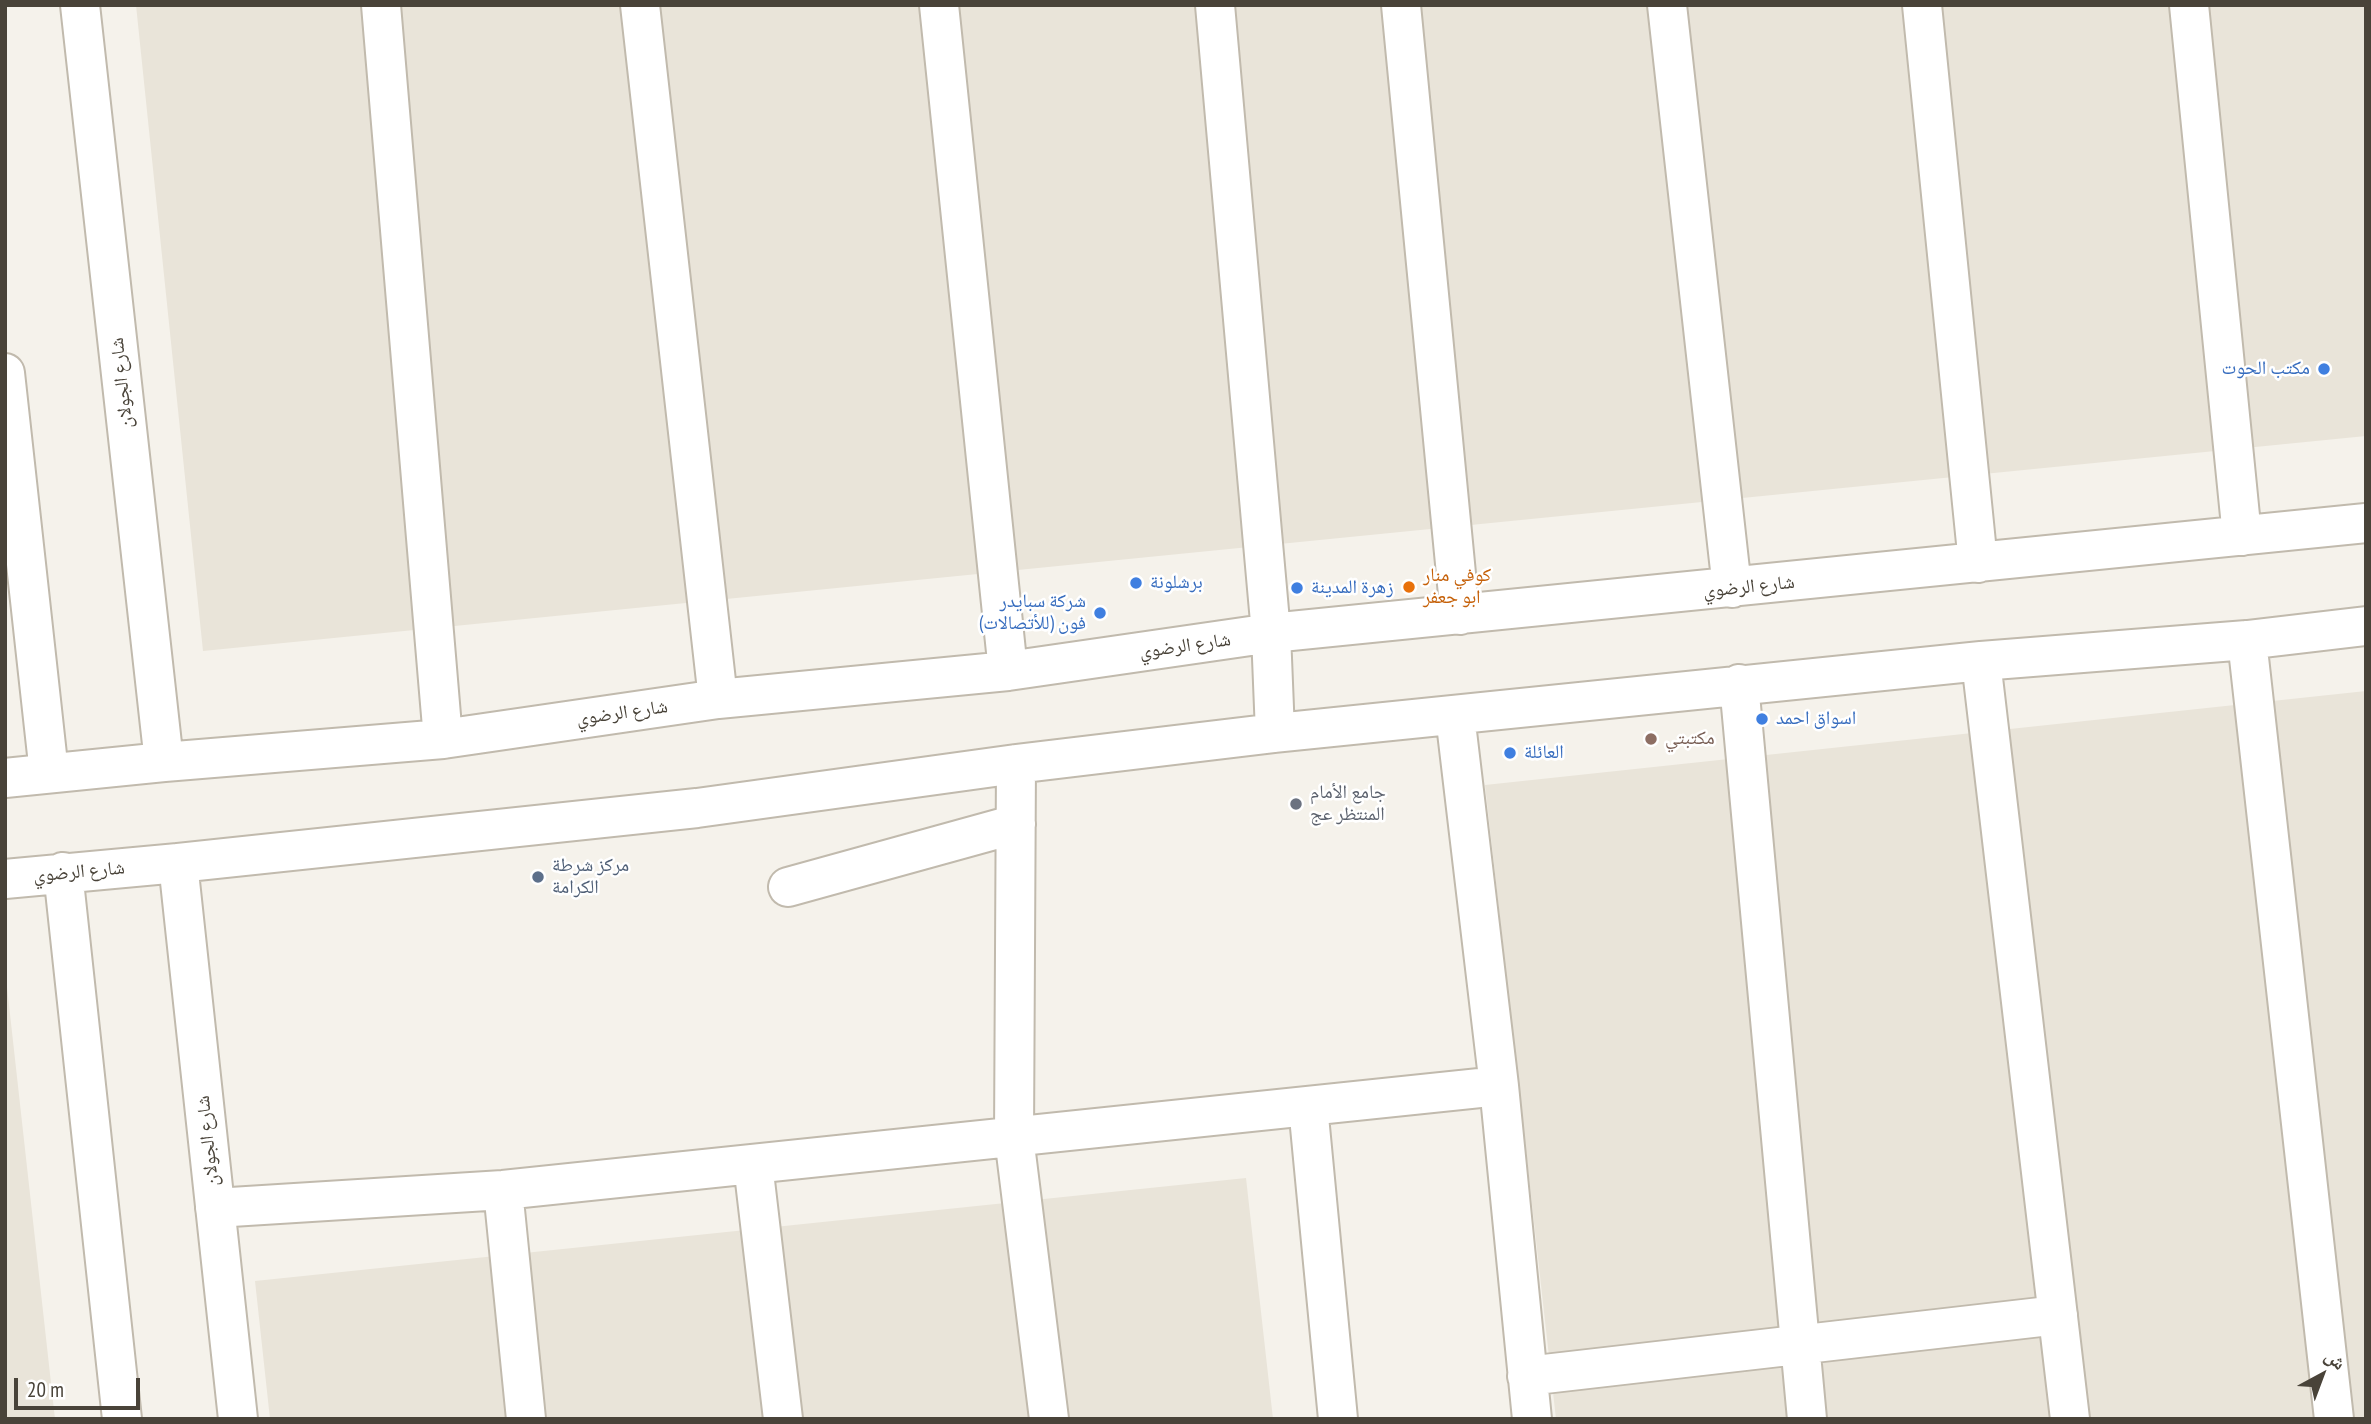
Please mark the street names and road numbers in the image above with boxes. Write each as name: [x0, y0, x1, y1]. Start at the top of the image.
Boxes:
street label: شارع الجولان: [106, 336, 138, 430]
street label: شارع الرضوي: [1702, 571, 1796, 603]
street label: شارع الرضوي: [1138, 628, 1232, 664]
street label: شارع الرضوي: [575, 695, 669, 731]
street label: شارع الرضوي: [32, 857, 126, 887]
street label: شارع الجولان: [192, 1094, 224, 1188]

